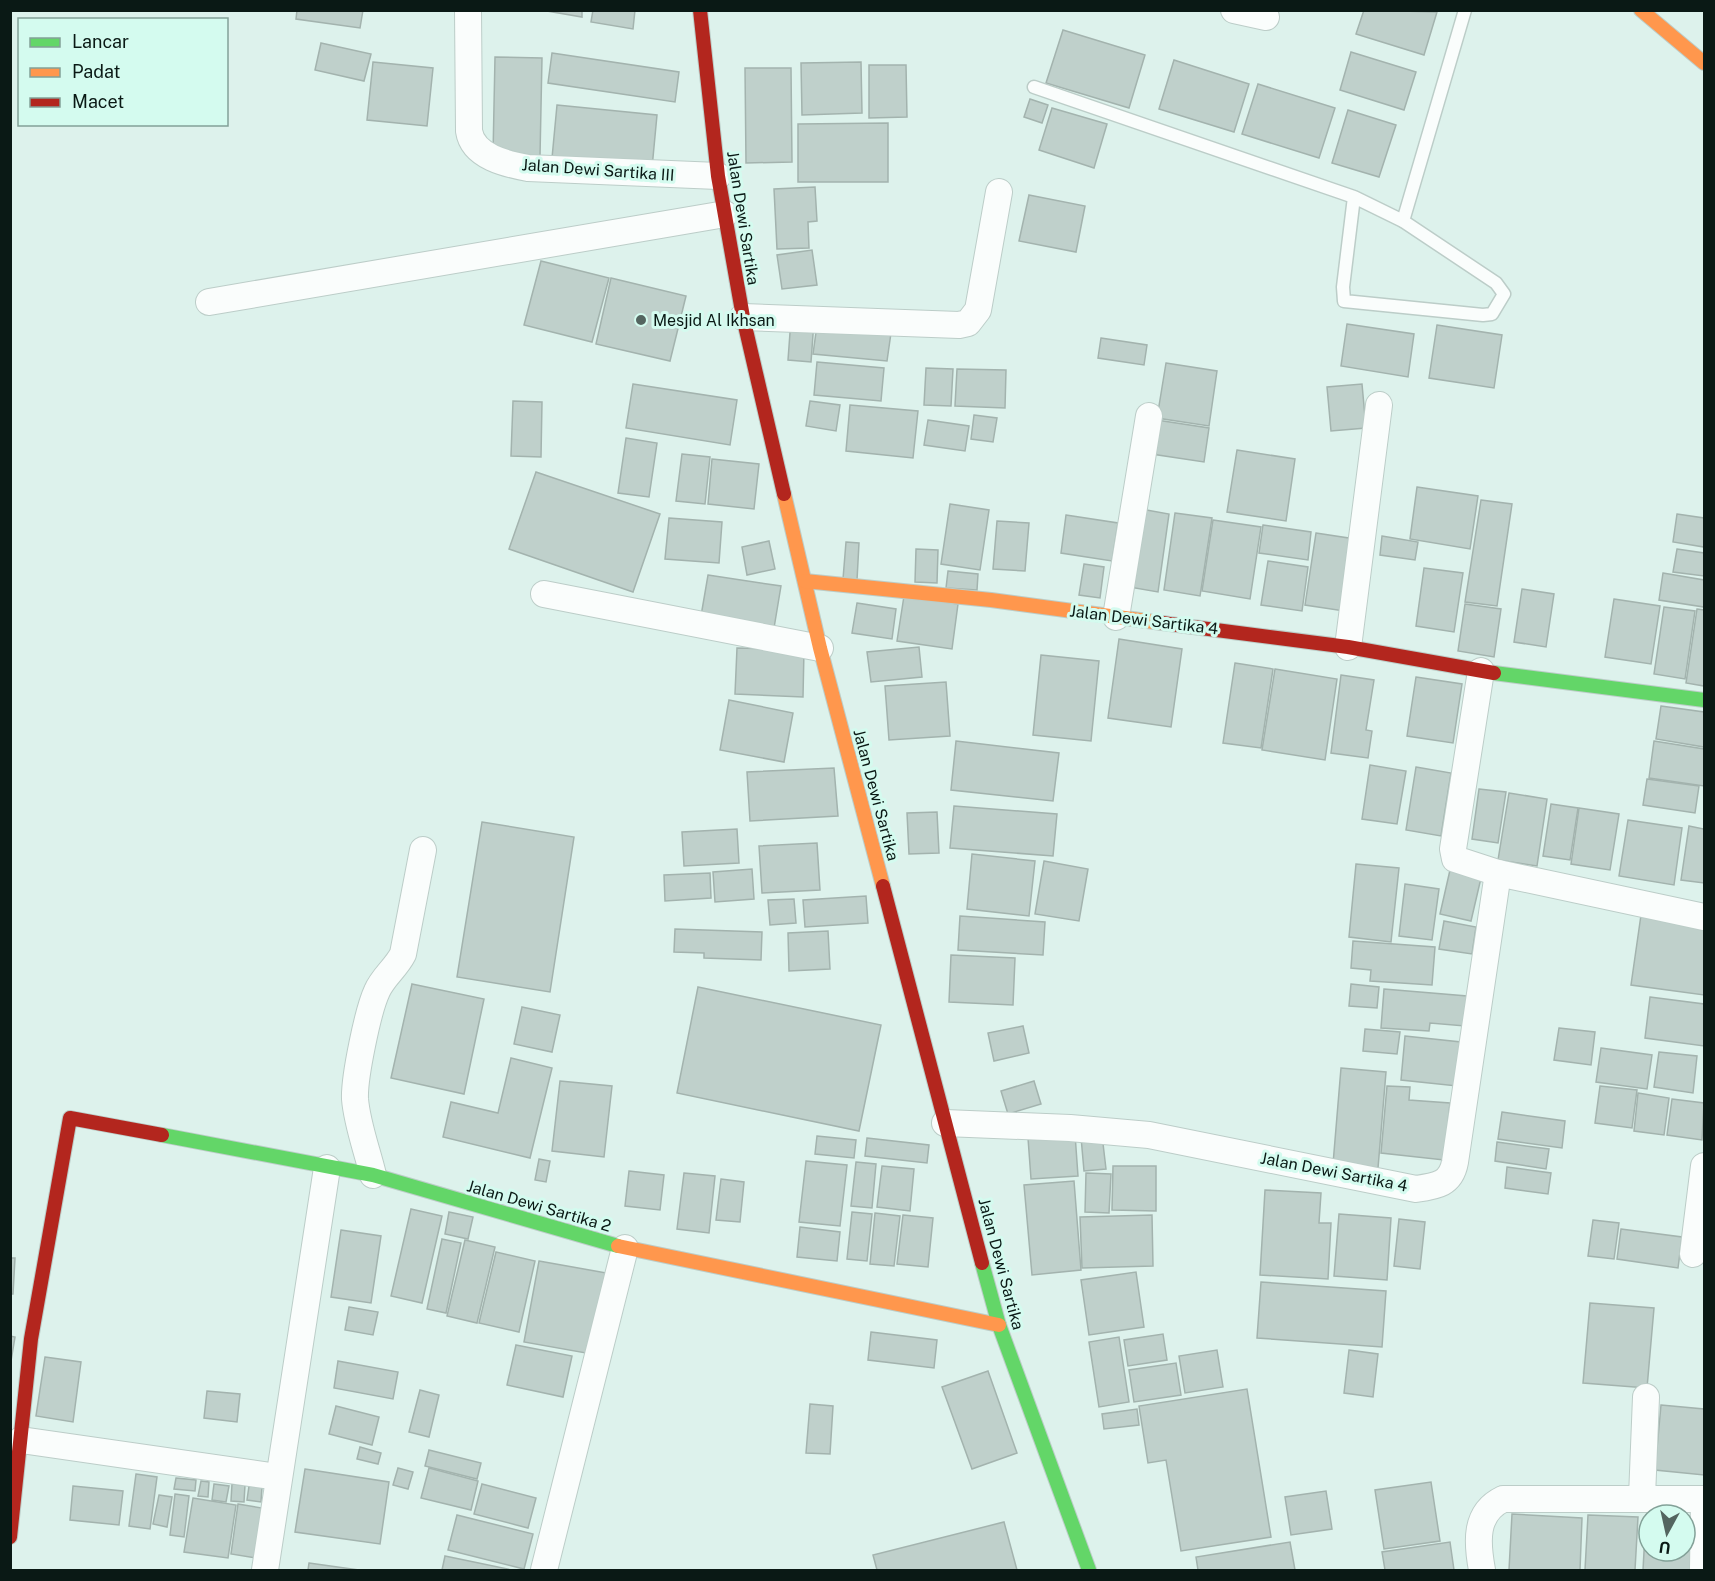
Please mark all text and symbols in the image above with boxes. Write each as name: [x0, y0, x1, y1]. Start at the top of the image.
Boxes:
legend: [18, 18, 228, 126]
text: Lancar: [72, 31, 129, 52]
text: Padat: [72, 61, 121, 82]
text: Macet: [72, 91, 124, 112]
street label: Jalan Dewi Sartika: [723, 150, 763, 286]
street label: Jalan Dewi Sartika III: [521, 155, 675, 185]
place label: Mesjid Al Ikhsan: [653, 311, 775, 330]
marker: Mesjid Al Ikhsan: [634, 313, 648, 327]
street label: Jalan Dewi Sartika 4: [1069, 601, 1219, 639]
street label: Jalan Dewi Sartika: [849, 727, 903, 863]
street label: Jalan Dewi Sartika 4: [1259, 1148, 1409, 1196]
street label: Jalan Dewi Sartika 2: [465, 1176, 613, 1236]
street label: Jalan Dewi Sartika: [974, 1196, 1028, 1332]
north arrow: [1637, 1503, 1697, 1563]
text: U: [1658, 1537, 1672, 1558]

